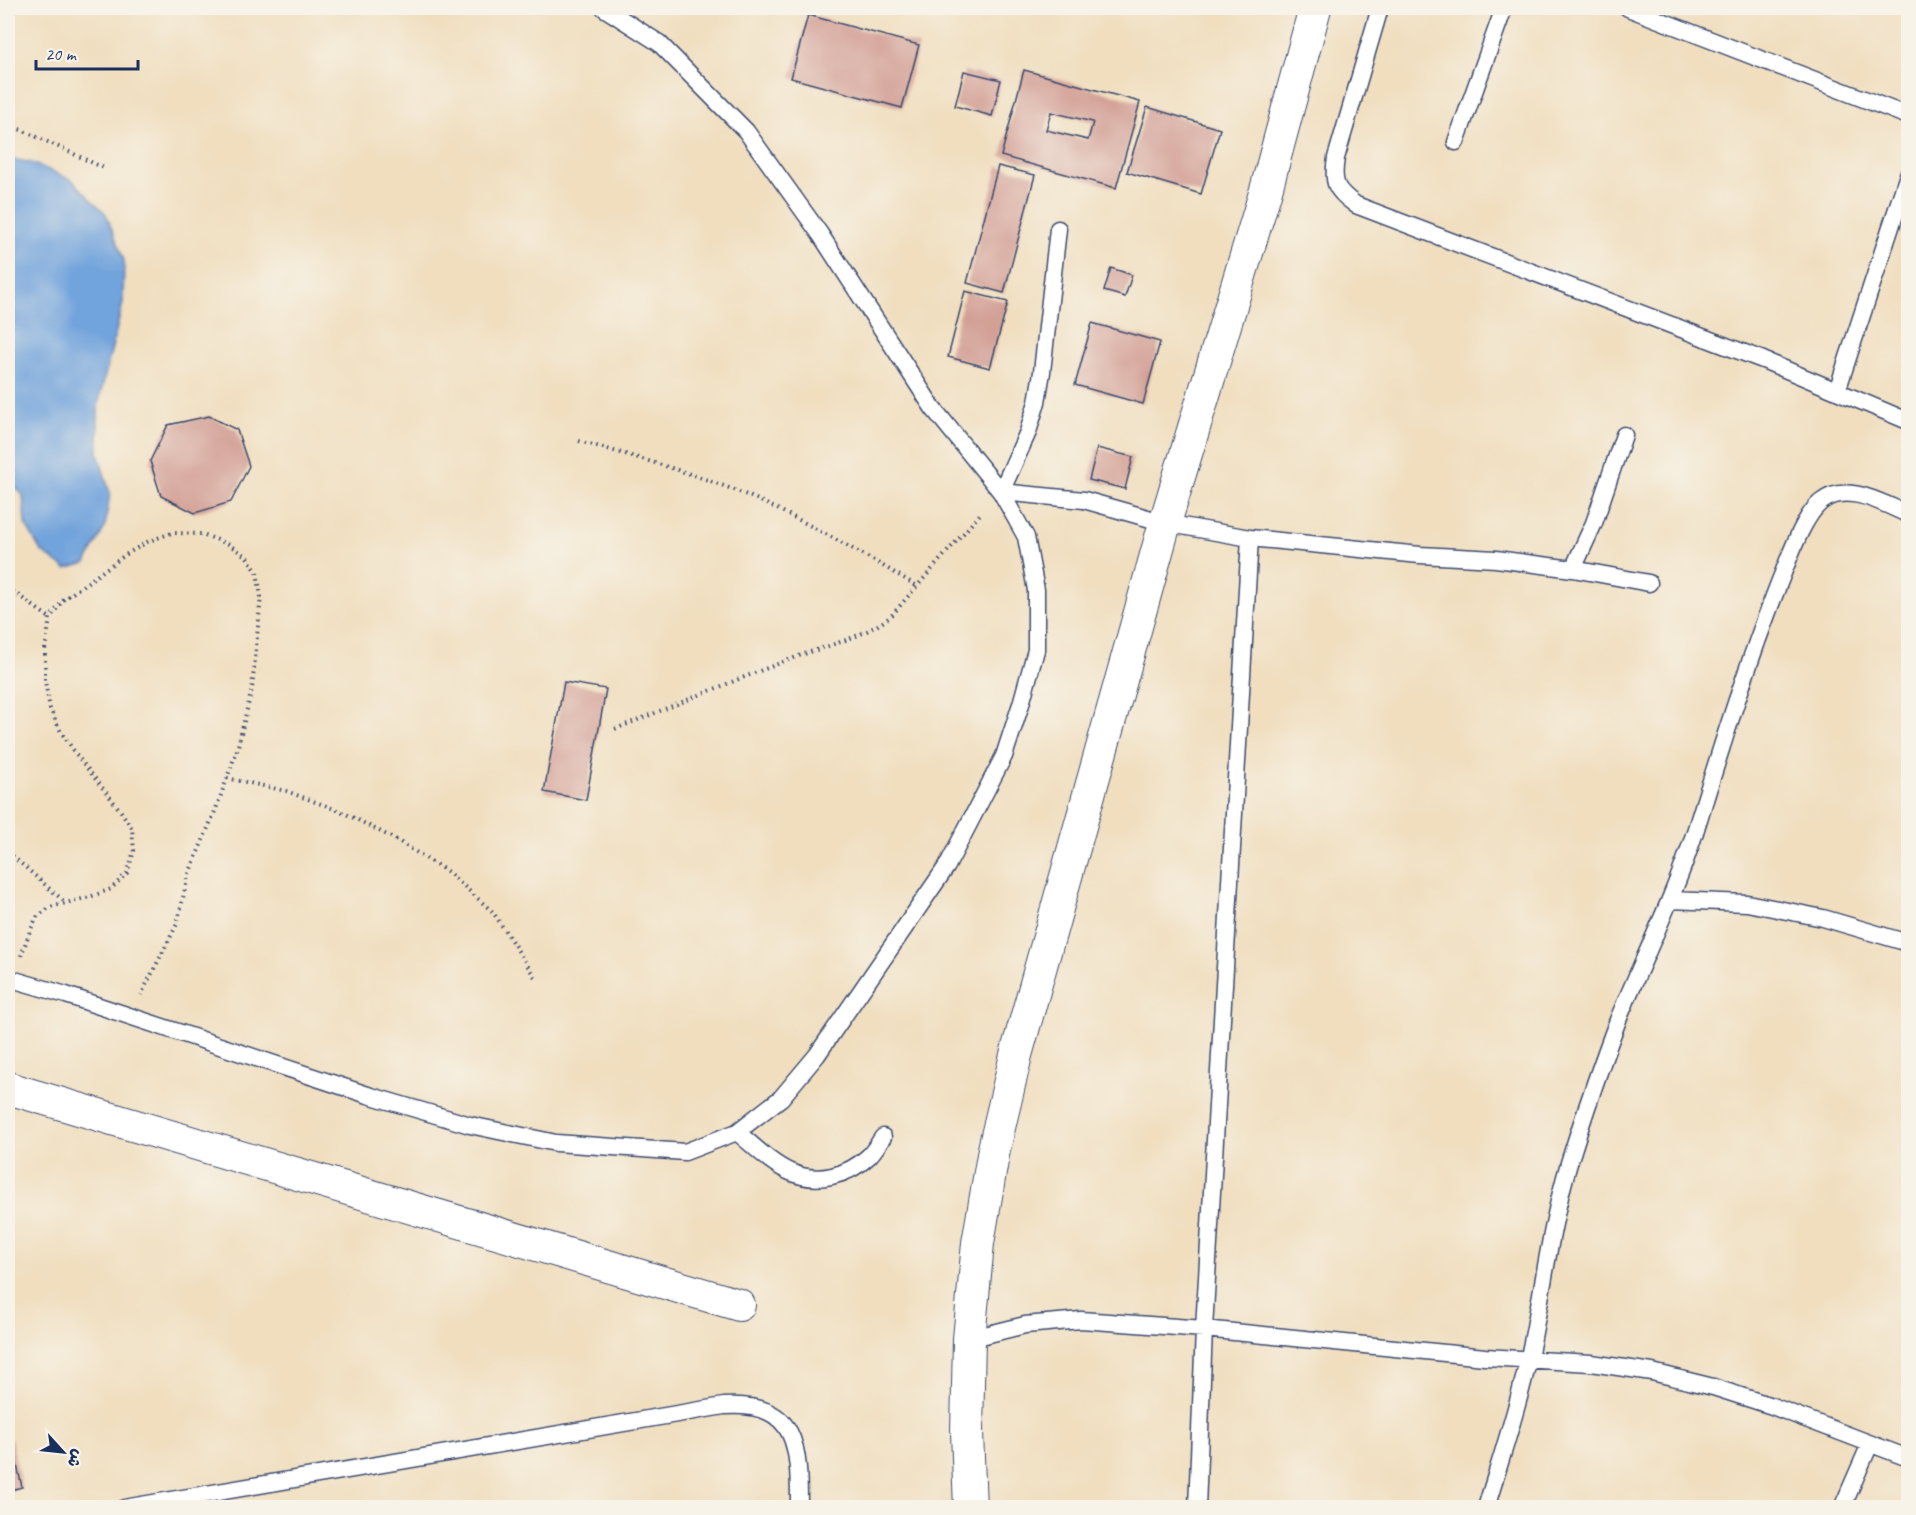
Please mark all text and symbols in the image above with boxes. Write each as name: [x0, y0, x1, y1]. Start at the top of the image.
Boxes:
scale bar: [36, 33, 138, 71]
text: 20 m: [45, 43, 78, 65]
north arrow: [33, 1422, 93, 1482]
text: ش: [63, 1446, 88, 1471]

